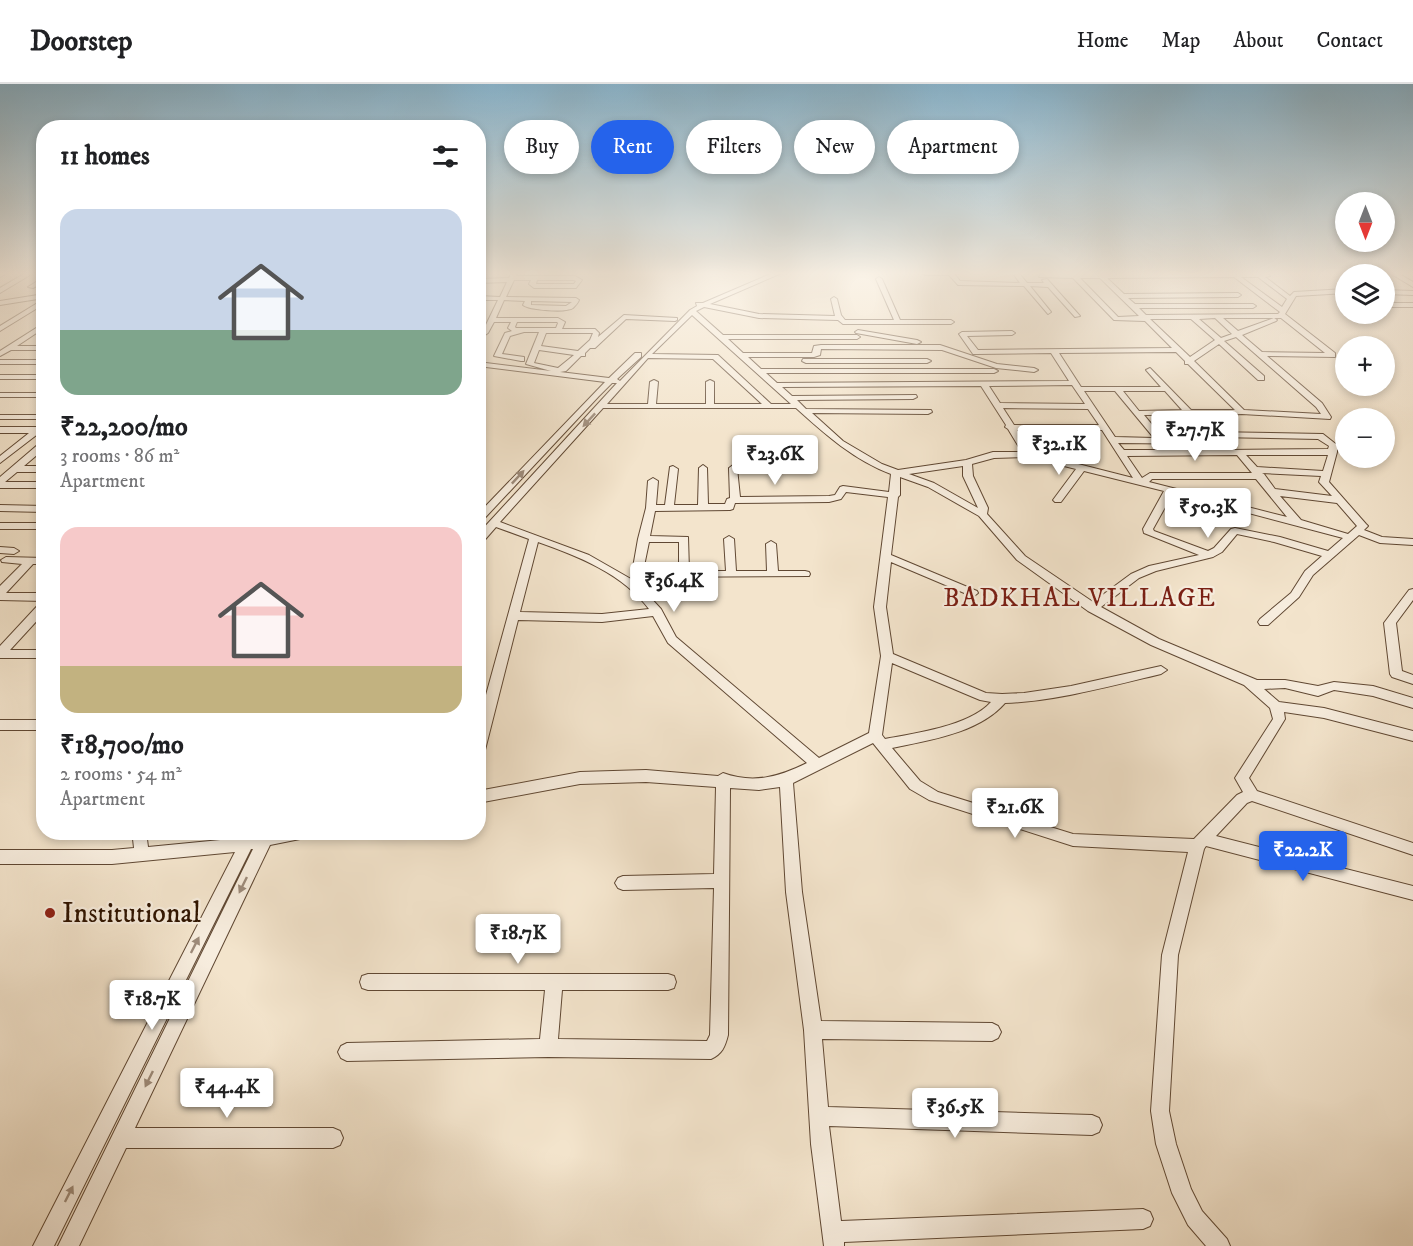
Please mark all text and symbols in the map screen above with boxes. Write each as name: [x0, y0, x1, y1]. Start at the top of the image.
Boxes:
text: Doorstep: [30, 24, 132, 59]
text: Home: [1077, 28, 1129, 54]
text: Map: [1162, 28, 1200, 54]
text: About: [1233, 28, 1284, 54]
text: Contact: [1317, 28, 1383, 54]
chip: Buy: [504, 120, 579, 174]
chip: Rent: [591, 120, 674, 174]
chip: Filters: [686, 120, 782, 174]
chip: New: [794, 120, 875, 174]
chip: Apartment: [887, 120, 1019, 174]
text: 11 homes: [60, 140, 150, 173]
icon: filters: [429, 140, 462, 173]
north arrow: [1335, 192, 1395, 252]
map controls: [1335, 192, 1395, 468]
icon: home: [207, 248, 315, 356]
button: layers: [1335, 264, 1395, 324]
button: +: [1335, 336, 1395, 396]
button: −: [1335, 408, 1395, 468]
text: ₹22,200/mo: [60, 411, 188, 444]
pin: ₹27.7K: [1146, 411, 1244, 462]
one-way arrow: [583, 412, 596, 427]
text: ₹27.7K: [1165, 418, 1225, 443]
pin: ₹32.1K: [1010, 425, 1108, 476]
text: ₹32.1K: [1031, 432, 1087, 457]
pin: ₹23.6K: [726, 435, 824, 486]
text: ₹23.6K: [746, 442, 804, 467]
text: 3 rooms · 86 m²: [60, 444, 179, 469]
text: Apartment: [60, 469, 145, 494]
one-way arrow: [511, 471, 525, 485]
pin: ₹50.3K: [1159, 488, 1257, 539]
text: ₹50.3K: [1179, 495, 1237, 520]
pin: ₹36.4K: [625, 562, 723, 613]
icon: home: [207, 566, 315, 674]
text: ₹36.4K: [644, 569, 704, 594]
district label: BADKHAL VILLAGE: [943, 582, 1217, 615]
text: ₹18,700/mo: [60, 729, 184, 762]
text: 2 rooms · 54 m²: [60, 762, 182, 787]
text: Apartment: [60, 787, 145, 812]
pin: ₹21.6K: [966, 788, 1064, 839]
text: ₹21.6K: [986, 795, 1044, 820]
pin: ₹22.2K: [1254, 831, 1352, 882]
text: ₹22.2K: [1273, 838, 1333, 863]
one-way arrow: [239, 876, 249, 894]
place label: Institutional: [62, 896, 201, 931]
marker: Institutional: [43, 906, 57, 920]
pin: ₹18.7K: [469, 914, 567, 965]
text: ₹18.7K: [490, 921, 546, 946]
one-way arrow: [190, 936, 200, 953]
pin: ₹18.7K: [103, 980, 201, 1031]
text: ₹18.7K: [124, 987, 180, 1012]
pin: ₹44.4K: [178, 1068, 276, 1119]
one-way arrow: [144, 1071, 153, 1088]
text: ₹44.4K: [194, 1075, 260, 1100]
pin: ₹36.5K: [906, 1088, 1004, 1139]
text: ₹36.5K: [926, 1095, 984, 1120]
one-way arrow: [64, 1185, 74, 1202]

